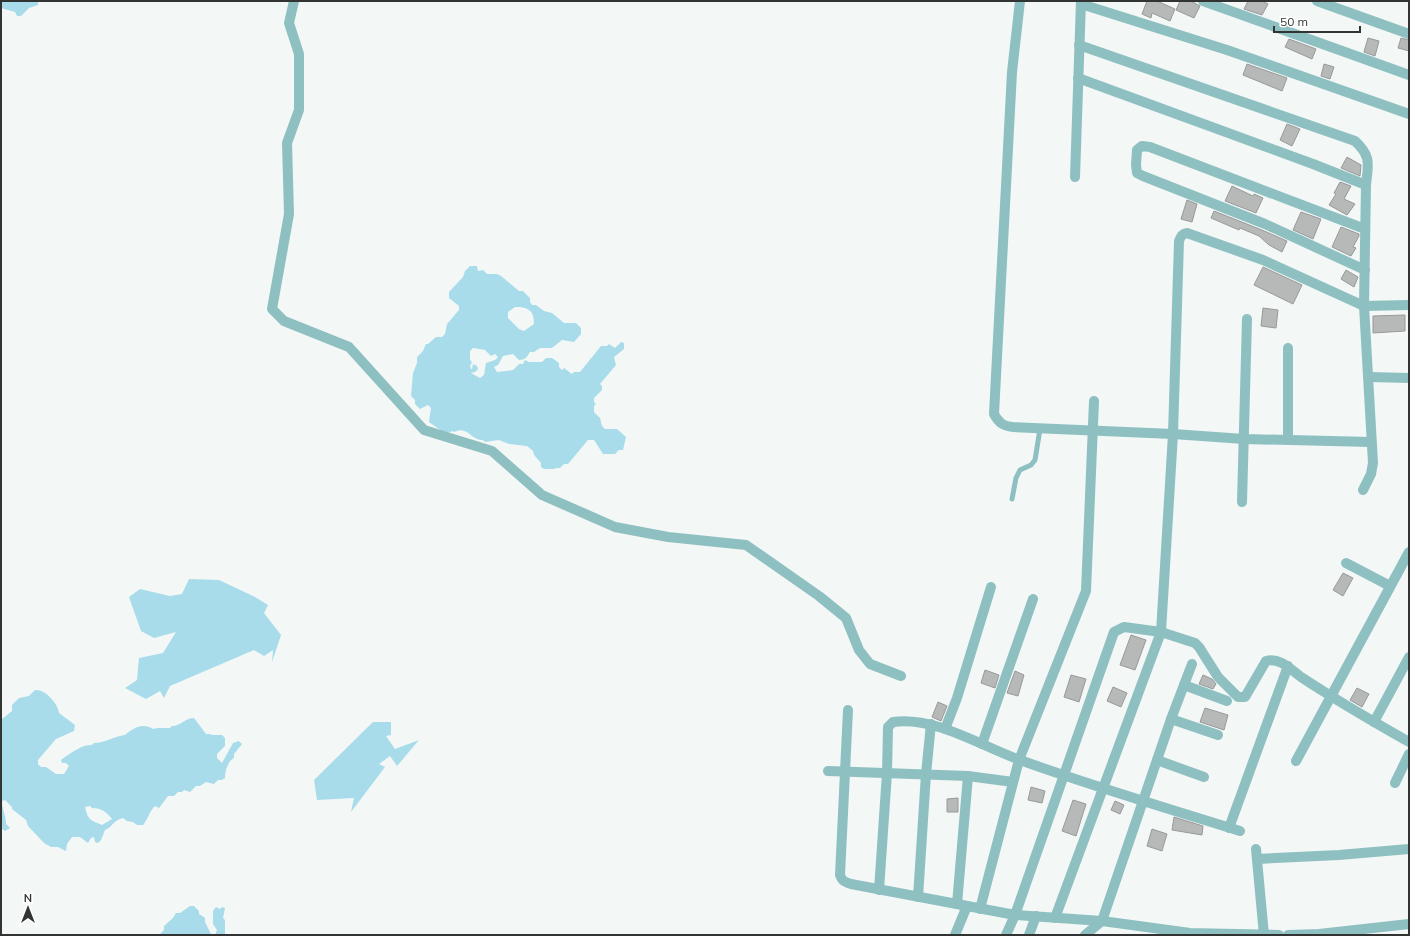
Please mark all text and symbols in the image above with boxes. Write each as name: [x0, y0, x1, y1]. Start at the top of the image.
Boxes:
scale bar: [1274, 8, 1360, 34]
text: 50 m: [1280, 14, 1308, 29]
north arrow: [8, 888, 48, 928]
text: N: [24, 891, 32, 905]

